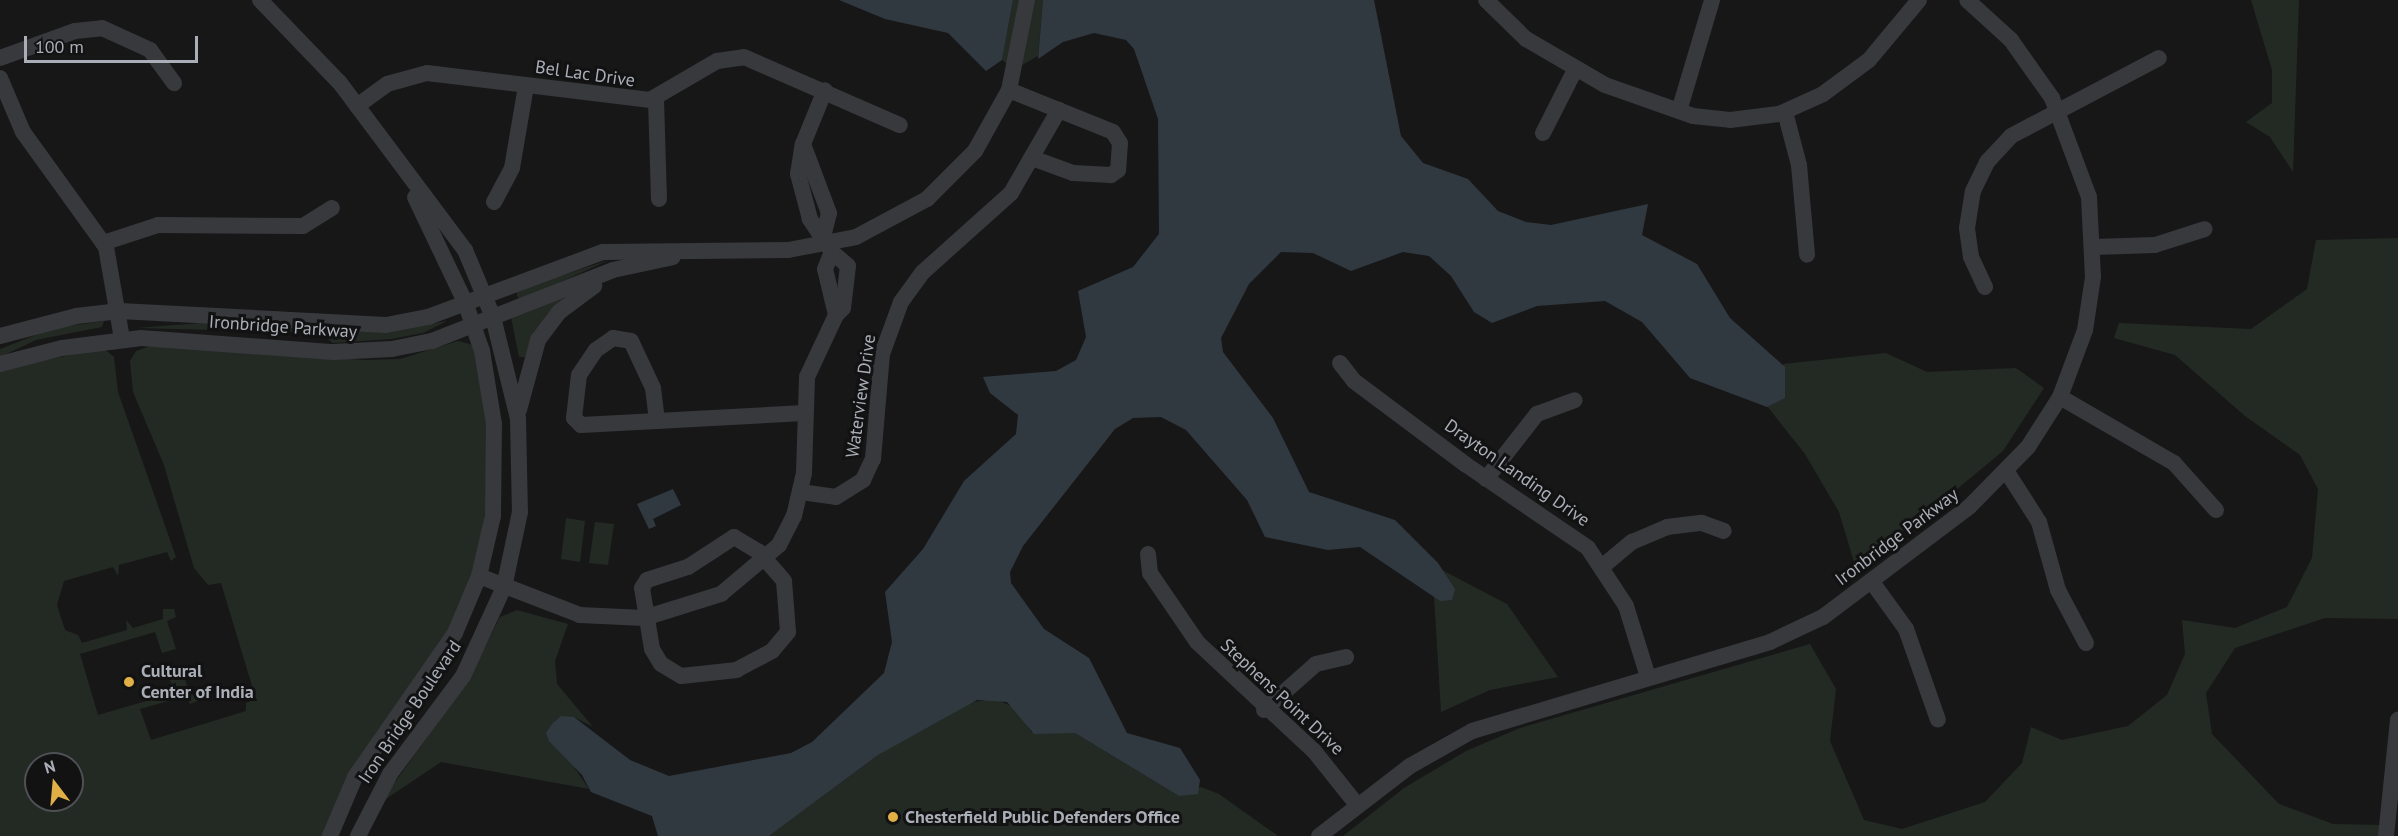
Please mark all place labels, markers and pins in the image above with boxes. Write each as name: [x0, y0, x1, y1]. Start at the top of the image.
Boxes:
place label: Cultural Center of India: [141, 661, 254, 704]
marker: Cultural Center of India: [122, 675, 136, 689]
place label: Chesterfield Public Defenders Office: [905, 806, 1181, 828]
marker: Chesterfield Public Defenders Office: [886, 810, 900, 824]

